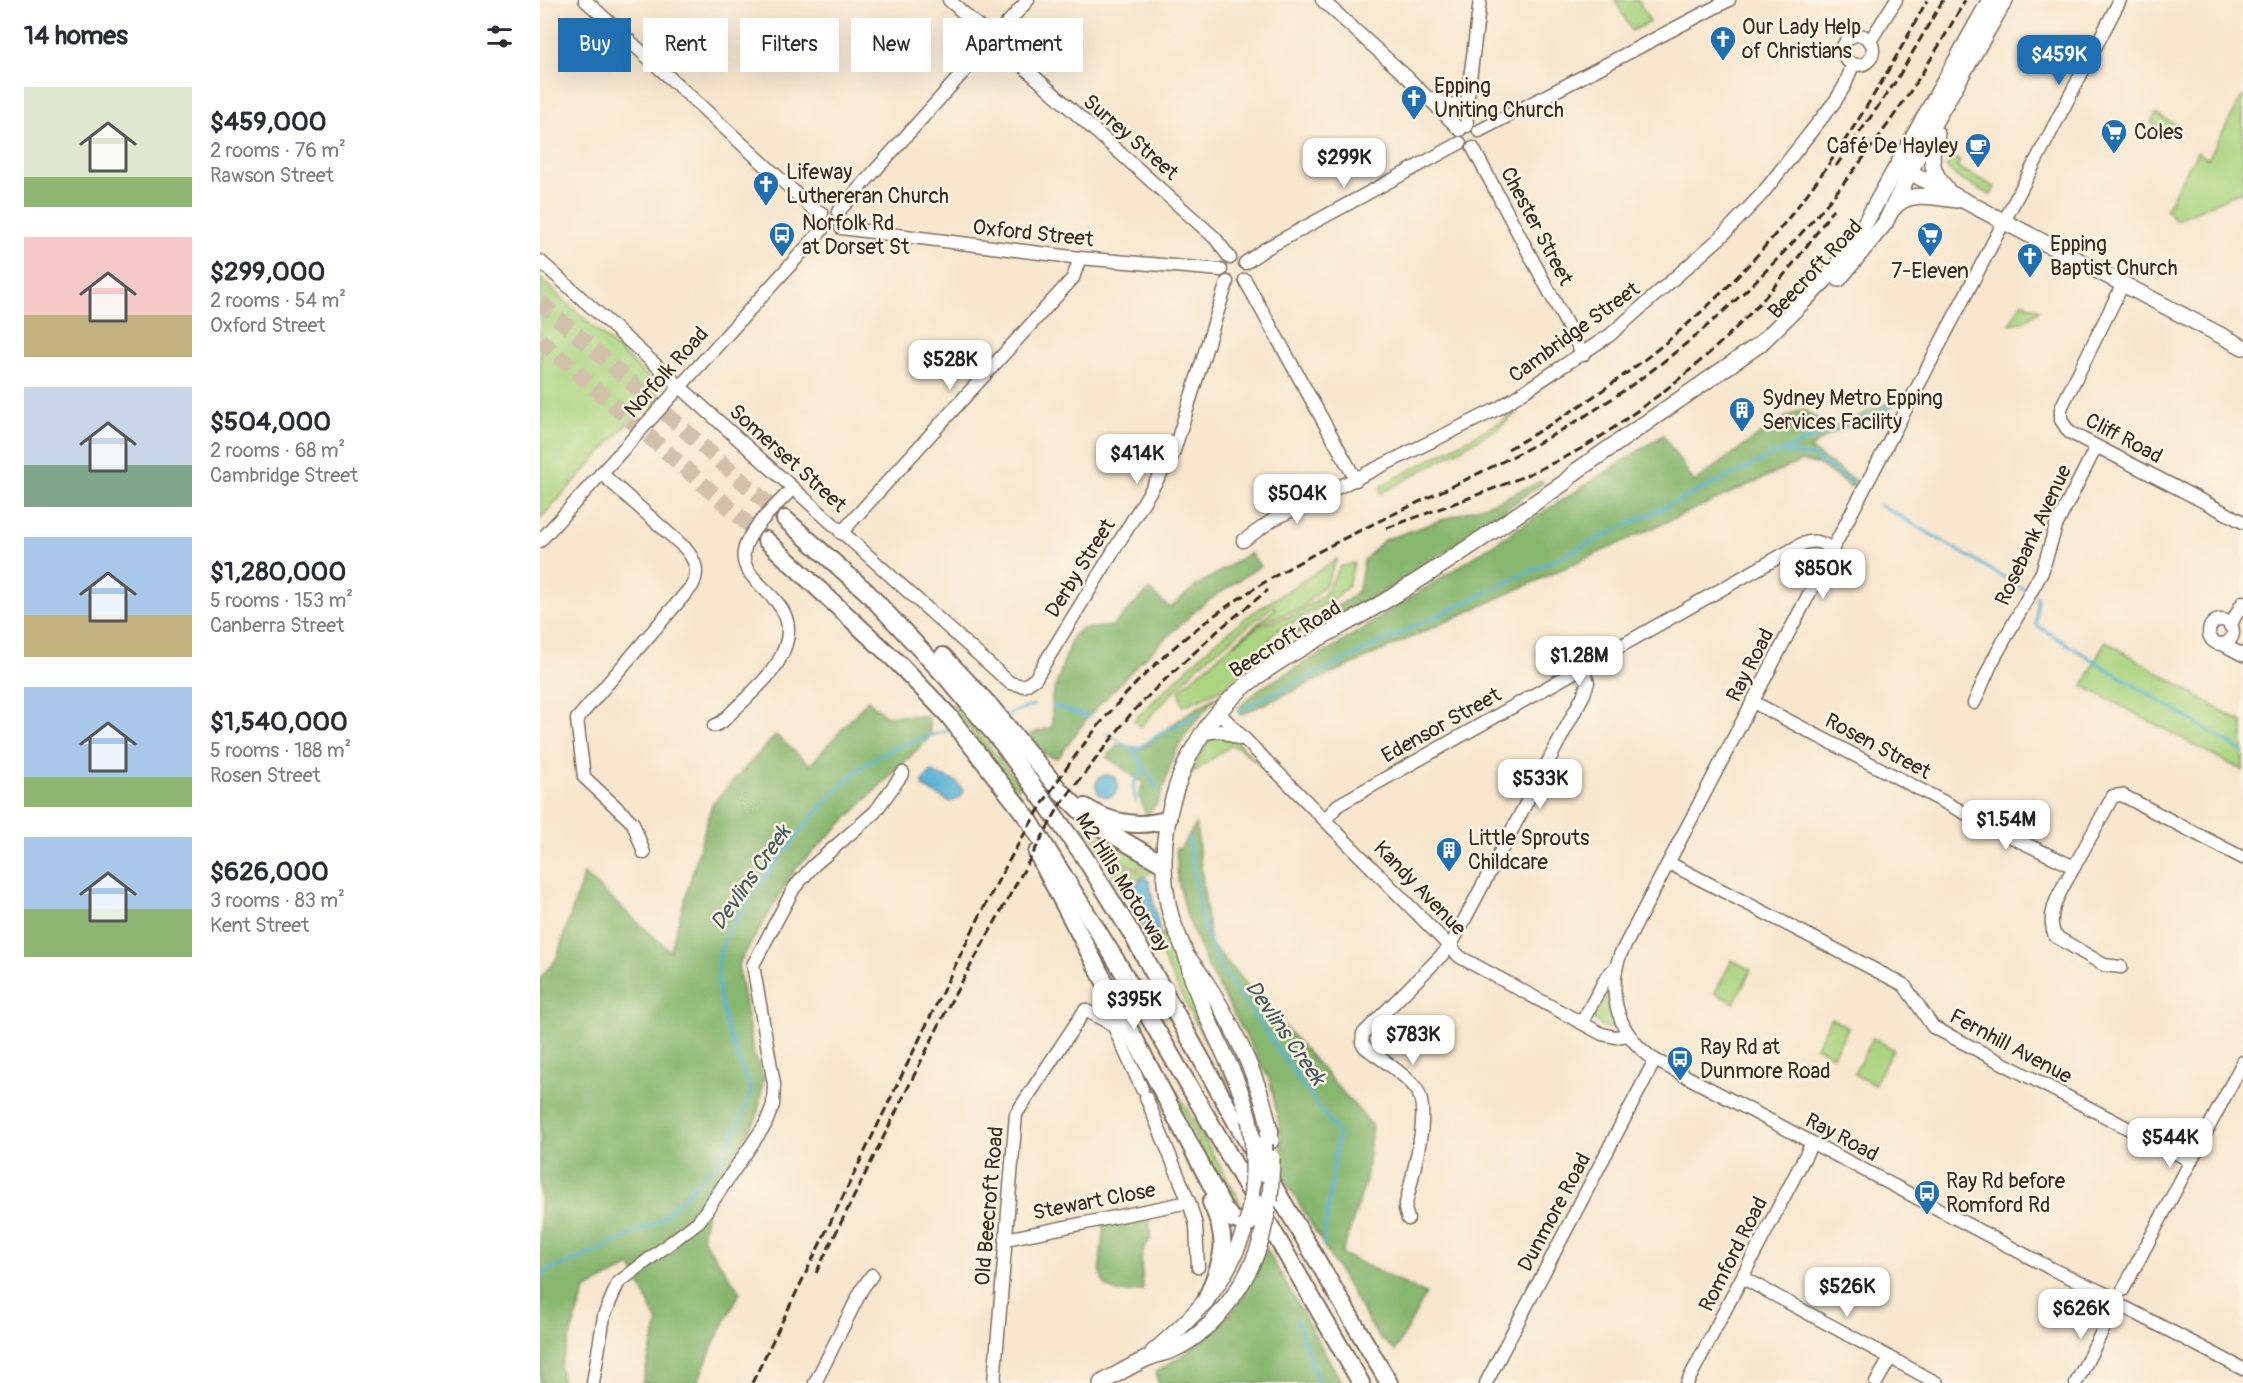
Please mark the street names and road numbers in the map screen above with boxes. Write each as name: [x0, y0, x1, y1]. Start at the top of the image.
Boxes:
street label: Surrey Street: [1077, 88, 1185, 187]
street label: Chester Street: [1494, 162, 1579, 291]
street label: Oxford Street: [971, 214, 1095, 253]
street label: Beecroft Road: [1762, 214, 1868, 325]
street label: Cambridge Street: [1503, 275, 1646, 389]
street label: Norfolk Road: [618, 321, 714, 423]
street label: Somerset Street: [723, 398, 852, 519]
street label: Cliff Road: [2081, 407, 2167, 470]
street label: Rosebank Avenue: [1989, 460, 2078, 610]
street label: Derby Street: [1039, 513, 1122, 623]
street label: Beecroft Road: [1224, 594, 1346, 684]
street label: Ray Road: [1720, 624, 1780, 707]
street label: Edensor Street: [1377, 681, 1506, 769]
street label: Rosen Street: [1820, 707, 1936, 786]
street label: M2 Hills Motorway: [1069, 808, 1176, 957]
street label: Kandy Avenue: [1368, 835, 1472, 942]
street label: Fernhill Avenue: [1945, 1003, 2077, 1090]
street label: Ray Road: [1801, 1107, 1883, 1168]
street label: Old Beecroft Road: [969, 1125, 1010, 1287]
street label: Dunmore Road: [1512, 1148, 1597, 1276]
street label: Stewart Close: [1030, 1176, 1158, 1227]
street label: Romford Road: [1693, 1192, 1774, 1316]

